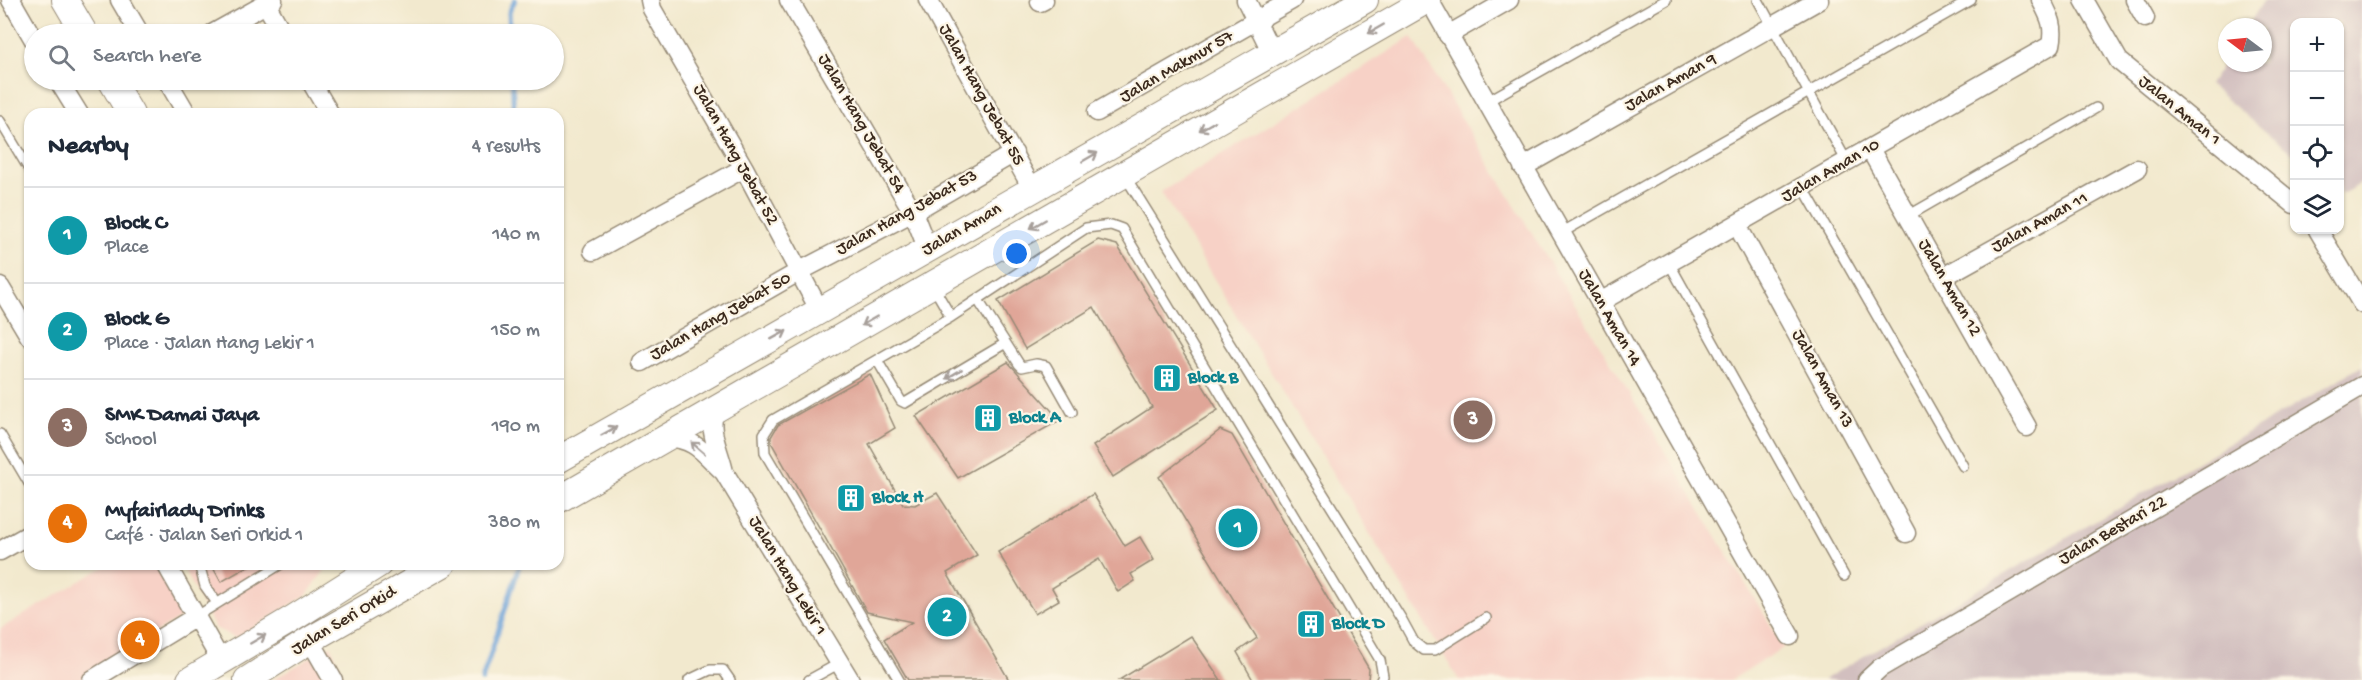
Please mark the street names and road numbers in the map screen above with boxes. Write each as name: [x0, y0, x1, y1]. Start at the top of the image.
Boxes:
street label: Jalan Hang Jebat 55: [933, 21, 1029, 169]
street label: Jalan Makmur 57: [1117, 26, 1238, 108]
street label: Jalan Aman 9: [1622, 49, 1720, 117]
street label: Jalan Hang Jebat 54: [813, 51, 910, 198]
street label: Jalan Aman 1: [2134, 71, 2224, 151]
street label: Jalan Hang Jebat 52: [688, 81, 783, 229]
street label: Jalan Aman 10: [1778, 134, 1884, 208]
street label: Jalan Hang Jebat 53: [833, 165, 981, 261]
street label: Jalan Aman 11: [1988, 188, 2092, 258]
street label: Jalan Aman: [919, 199, 1006, 261]
street label: Jalan Aman 12: [1913, 236, 1985, 340]
street label: Jalan Aman 14: [1573, 266, 1645, 371]
street label: Jalan Hang Jebat 50: [647, 268, 795, 366]
street label: Jalan Aman 13: [1786, 326, 1858, 432]
street label: Jalan Bestari 22: [2055, 492, 2171, 570]
street label: Jalan Hang Lekir 1: [743, 513, 831, 639]
street label: Jalan Seri Orkid: [288, 581, 401, 660]

